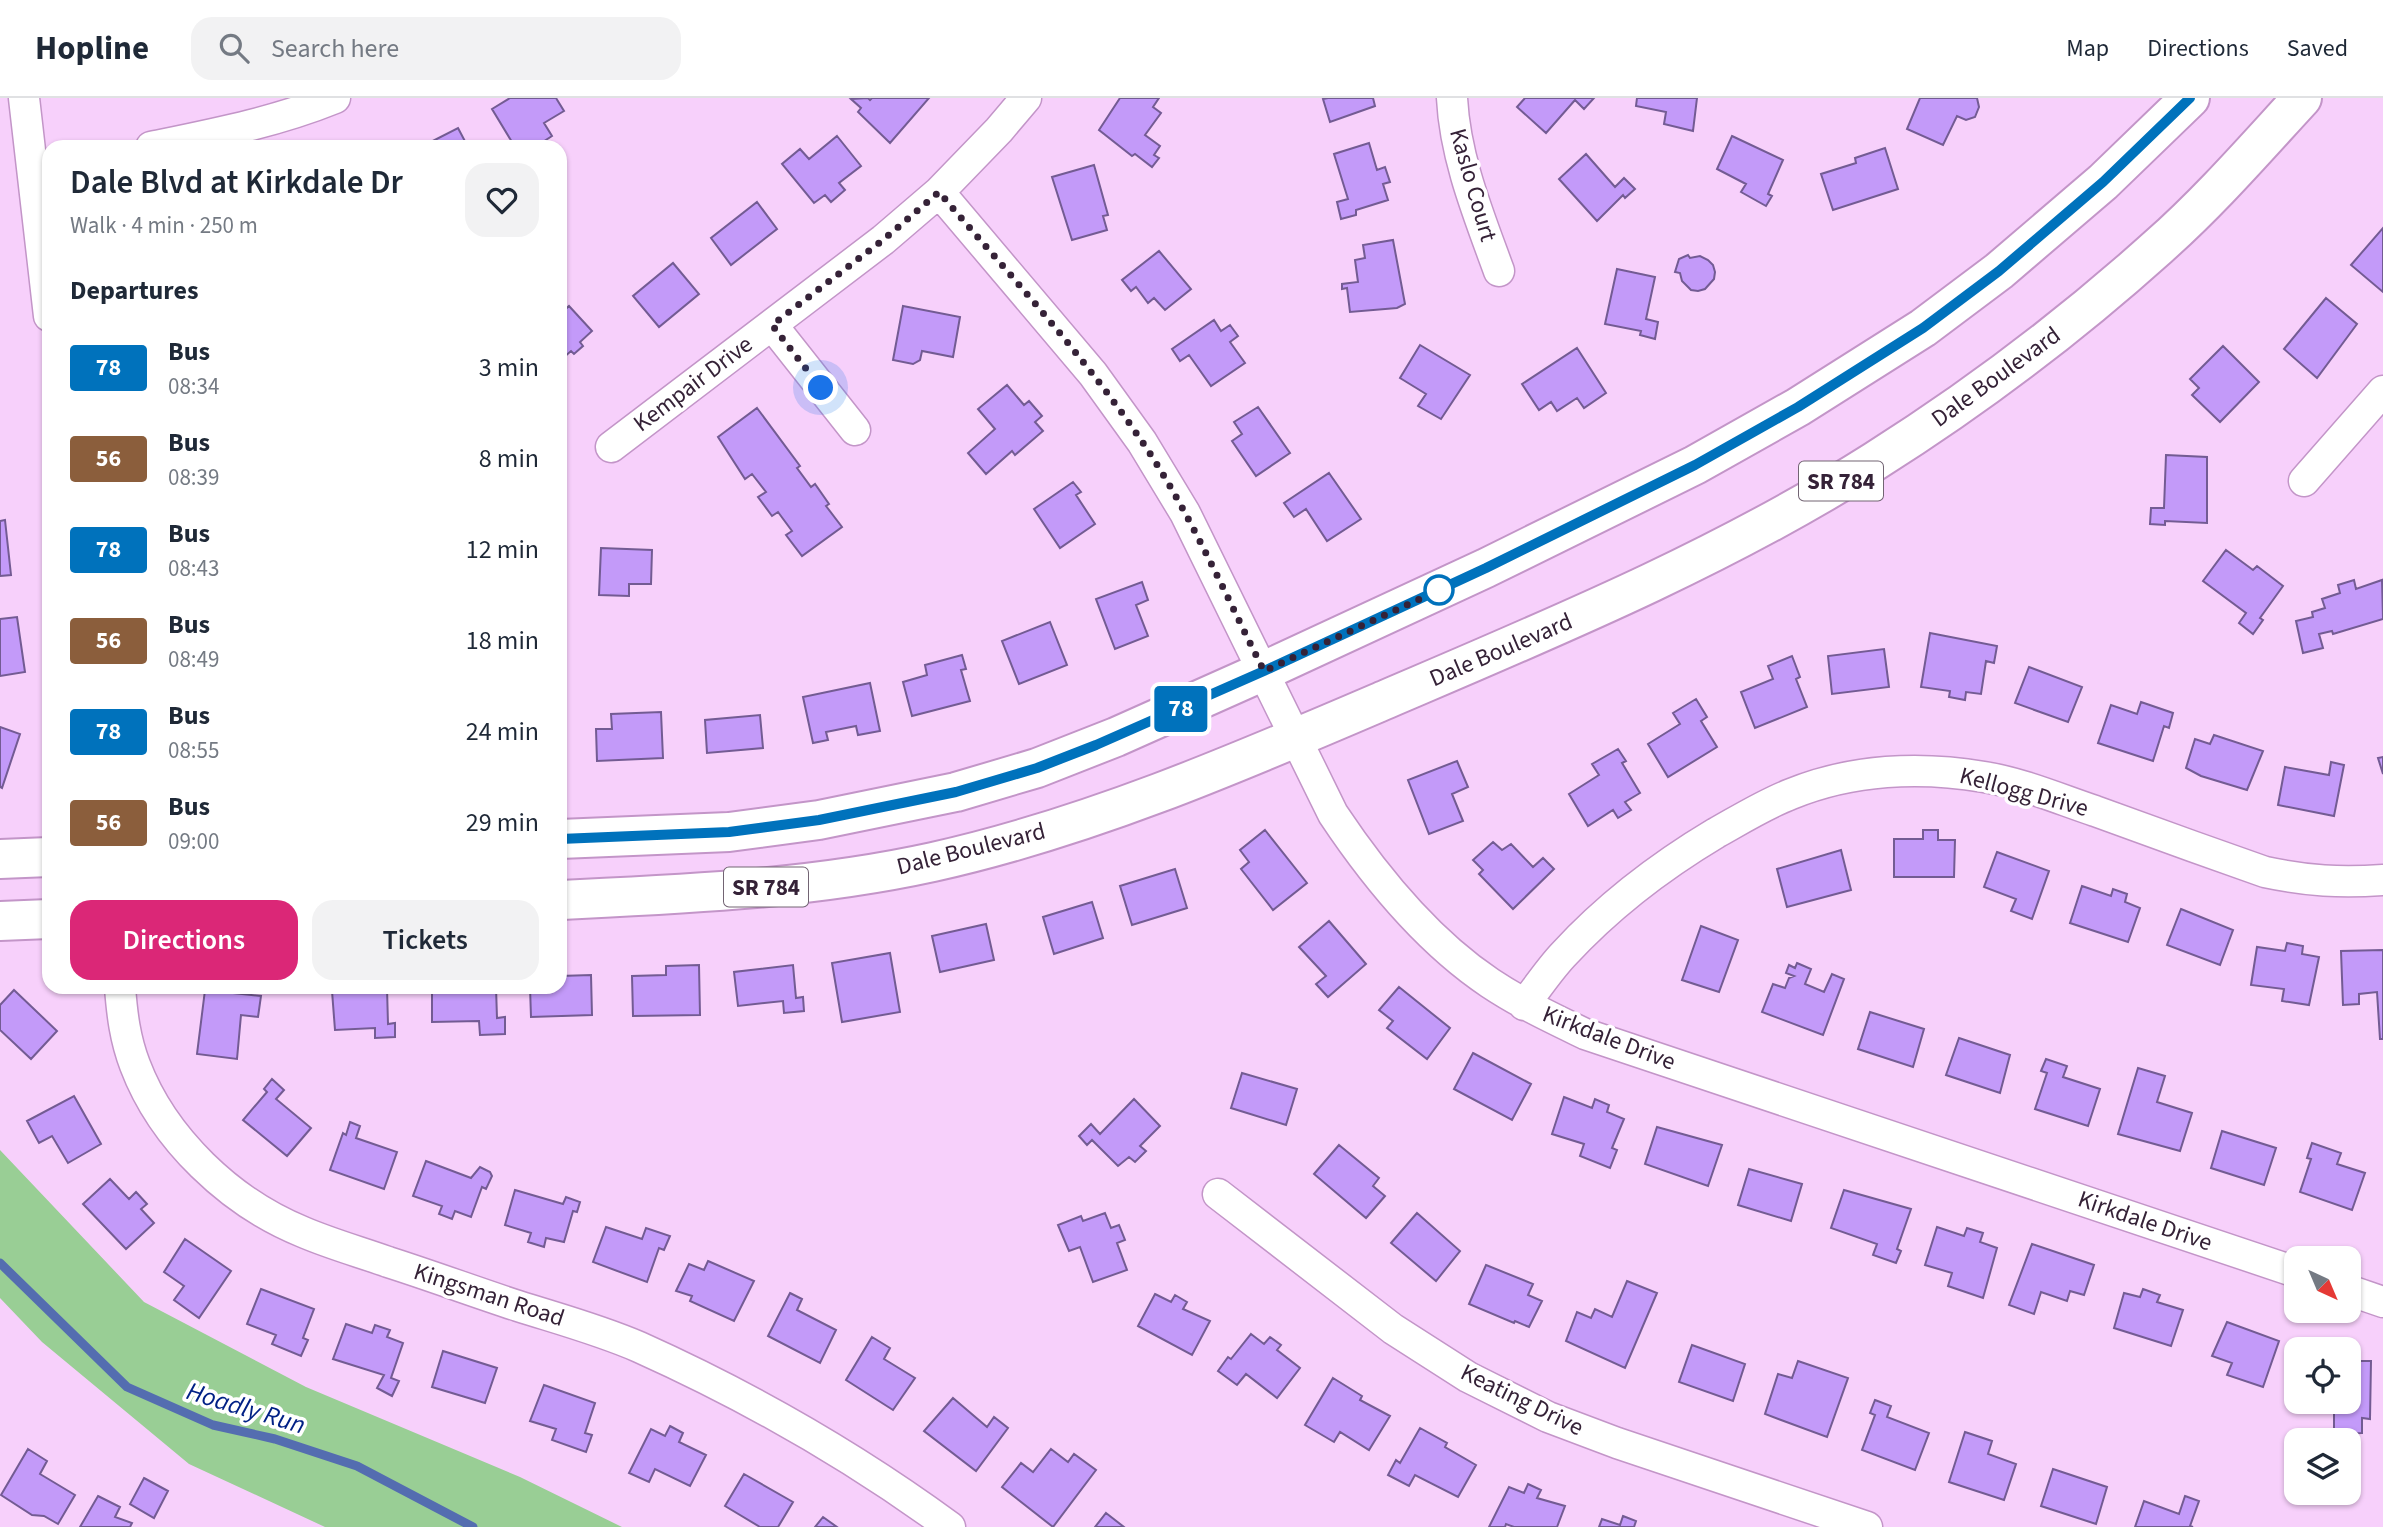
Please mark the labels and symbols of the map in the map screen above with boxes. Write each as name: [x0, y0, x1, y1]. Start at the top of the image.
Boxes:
street label: Kaslo Court: [1440, 124, 1506, 246]
street label: Dale Boulevard: [1924, 318, 2068, 436]
street label: Kempair Drive: [626, 327, 760, 441]
your location: [803, 370, 838, 405]
road number: SR 784: [1799, 462, 1883, 500]
unlabelled marker: [1424, 575, 1454, 605]
street label: Dale Boulevard: [1424, 604, 1578, 696]
line badge: 78: [1150, 686, 1212, 732]
street label: Kellogg Drive: [1956, 758, 2092, 826]
street label: Dale Boulevard: [893, 814, 1049, 884]
road number: SR 784: [724, 867, 808, 906]
street label: Kirkdale Drive: [1537, 997, 1681, 1079]
street label: Kirkdale Drive: [2073, 1182, 2217, 1260]
north arrow: [2284, 1246, 2361, 1323]
street label: Kingsman Road: [409, 1254, 569, 1336]
street label: Keating Drive: [1455, 1355, 1589, 1445]
water label: Hoadly Run: [182, 1372, 310, 1444]

